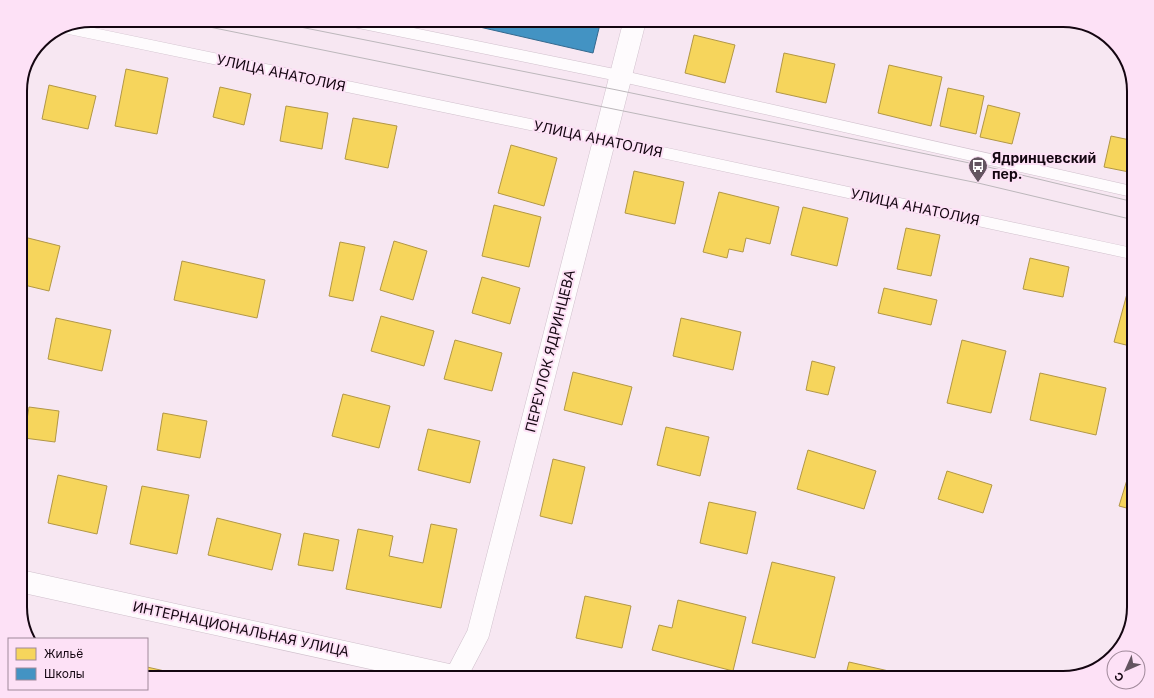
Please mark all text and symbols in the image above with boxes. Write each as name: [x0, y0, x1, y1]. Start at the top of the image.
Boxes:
street label: УЛИЦА АНАТОЛИЯ: [215, 51, 347, 94]
street label: УЛИЦА АНАТОЛИЯ: [532, 117, 664, 160]
place label: Ядринцевский пер.: [992, 149, 1096, 182]
bus stop icon: Ядринцевский пер.: [967, 155, 989, 183]
street label: УЛИЦА АНАТОЛИЯ: [849, 185, 981, 228]
street label: ПЕРЕУЛОК ЯДРИНЦЕВА: [521, 267, 578, 434]
street label: ИНТЕРНАЦИОНАЛЬНАЯ УЛИЦА: [131, 597, 351, 660]
legend: [8, 638, 148, 690]
text: Жильё: [44, 646, 83, 661]
north arrow: [1106, 650, 1146, 690]
text: Школы: [44, 666, 85, 681]
text: С: [1111, 669, 1127, 685]

